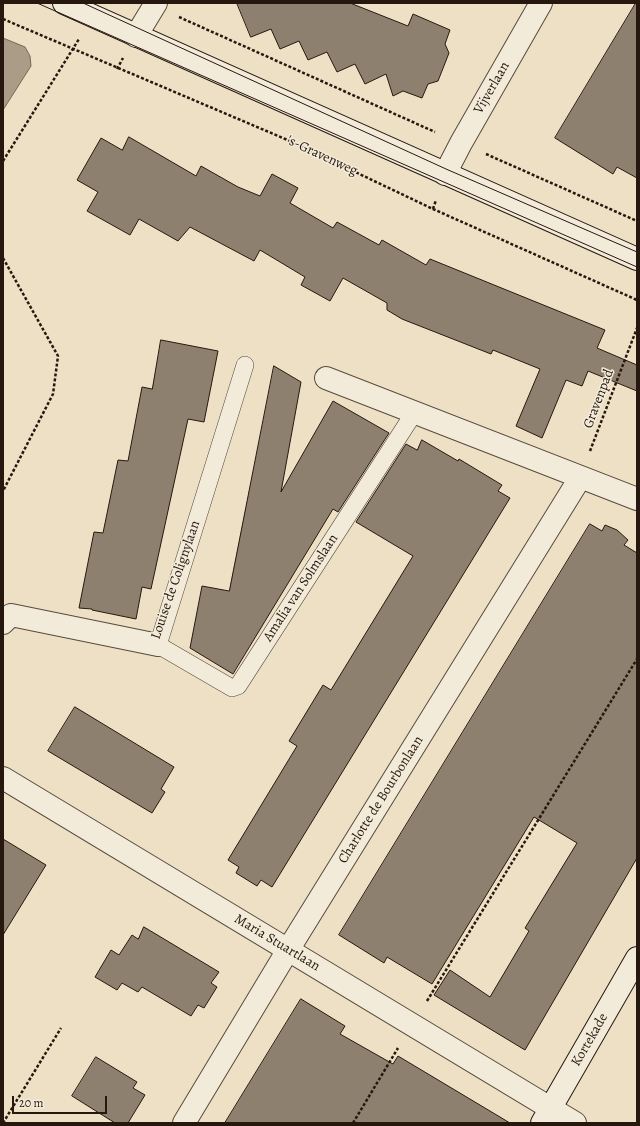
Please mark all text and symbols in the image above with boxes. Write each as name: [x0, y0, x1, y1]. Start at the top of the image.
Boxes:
street label: Vijverlaan: [470, 59, 514, 117]
street label: 's-Gravenweg: [284, 132, 360, 180]
street label: Gravenpad: [580, 367, 618, 431]
street label: Louise de Colignylaan: [148, 518, 204, 642]
street label: Amalia van Solmslaan: [260, 531, 342, 645]
street label: Charlotte de Bourbonlaan: [335, 733, 427, 867]
street label: Maria Stuartlaan: [231, 911, 323, 975]
street label: Kortekade: [568, 1010, 612, 1070]
scale bar: [14, 1088, 109, 1114]
text: 20 m: [19, 1095, 43, 1111]

